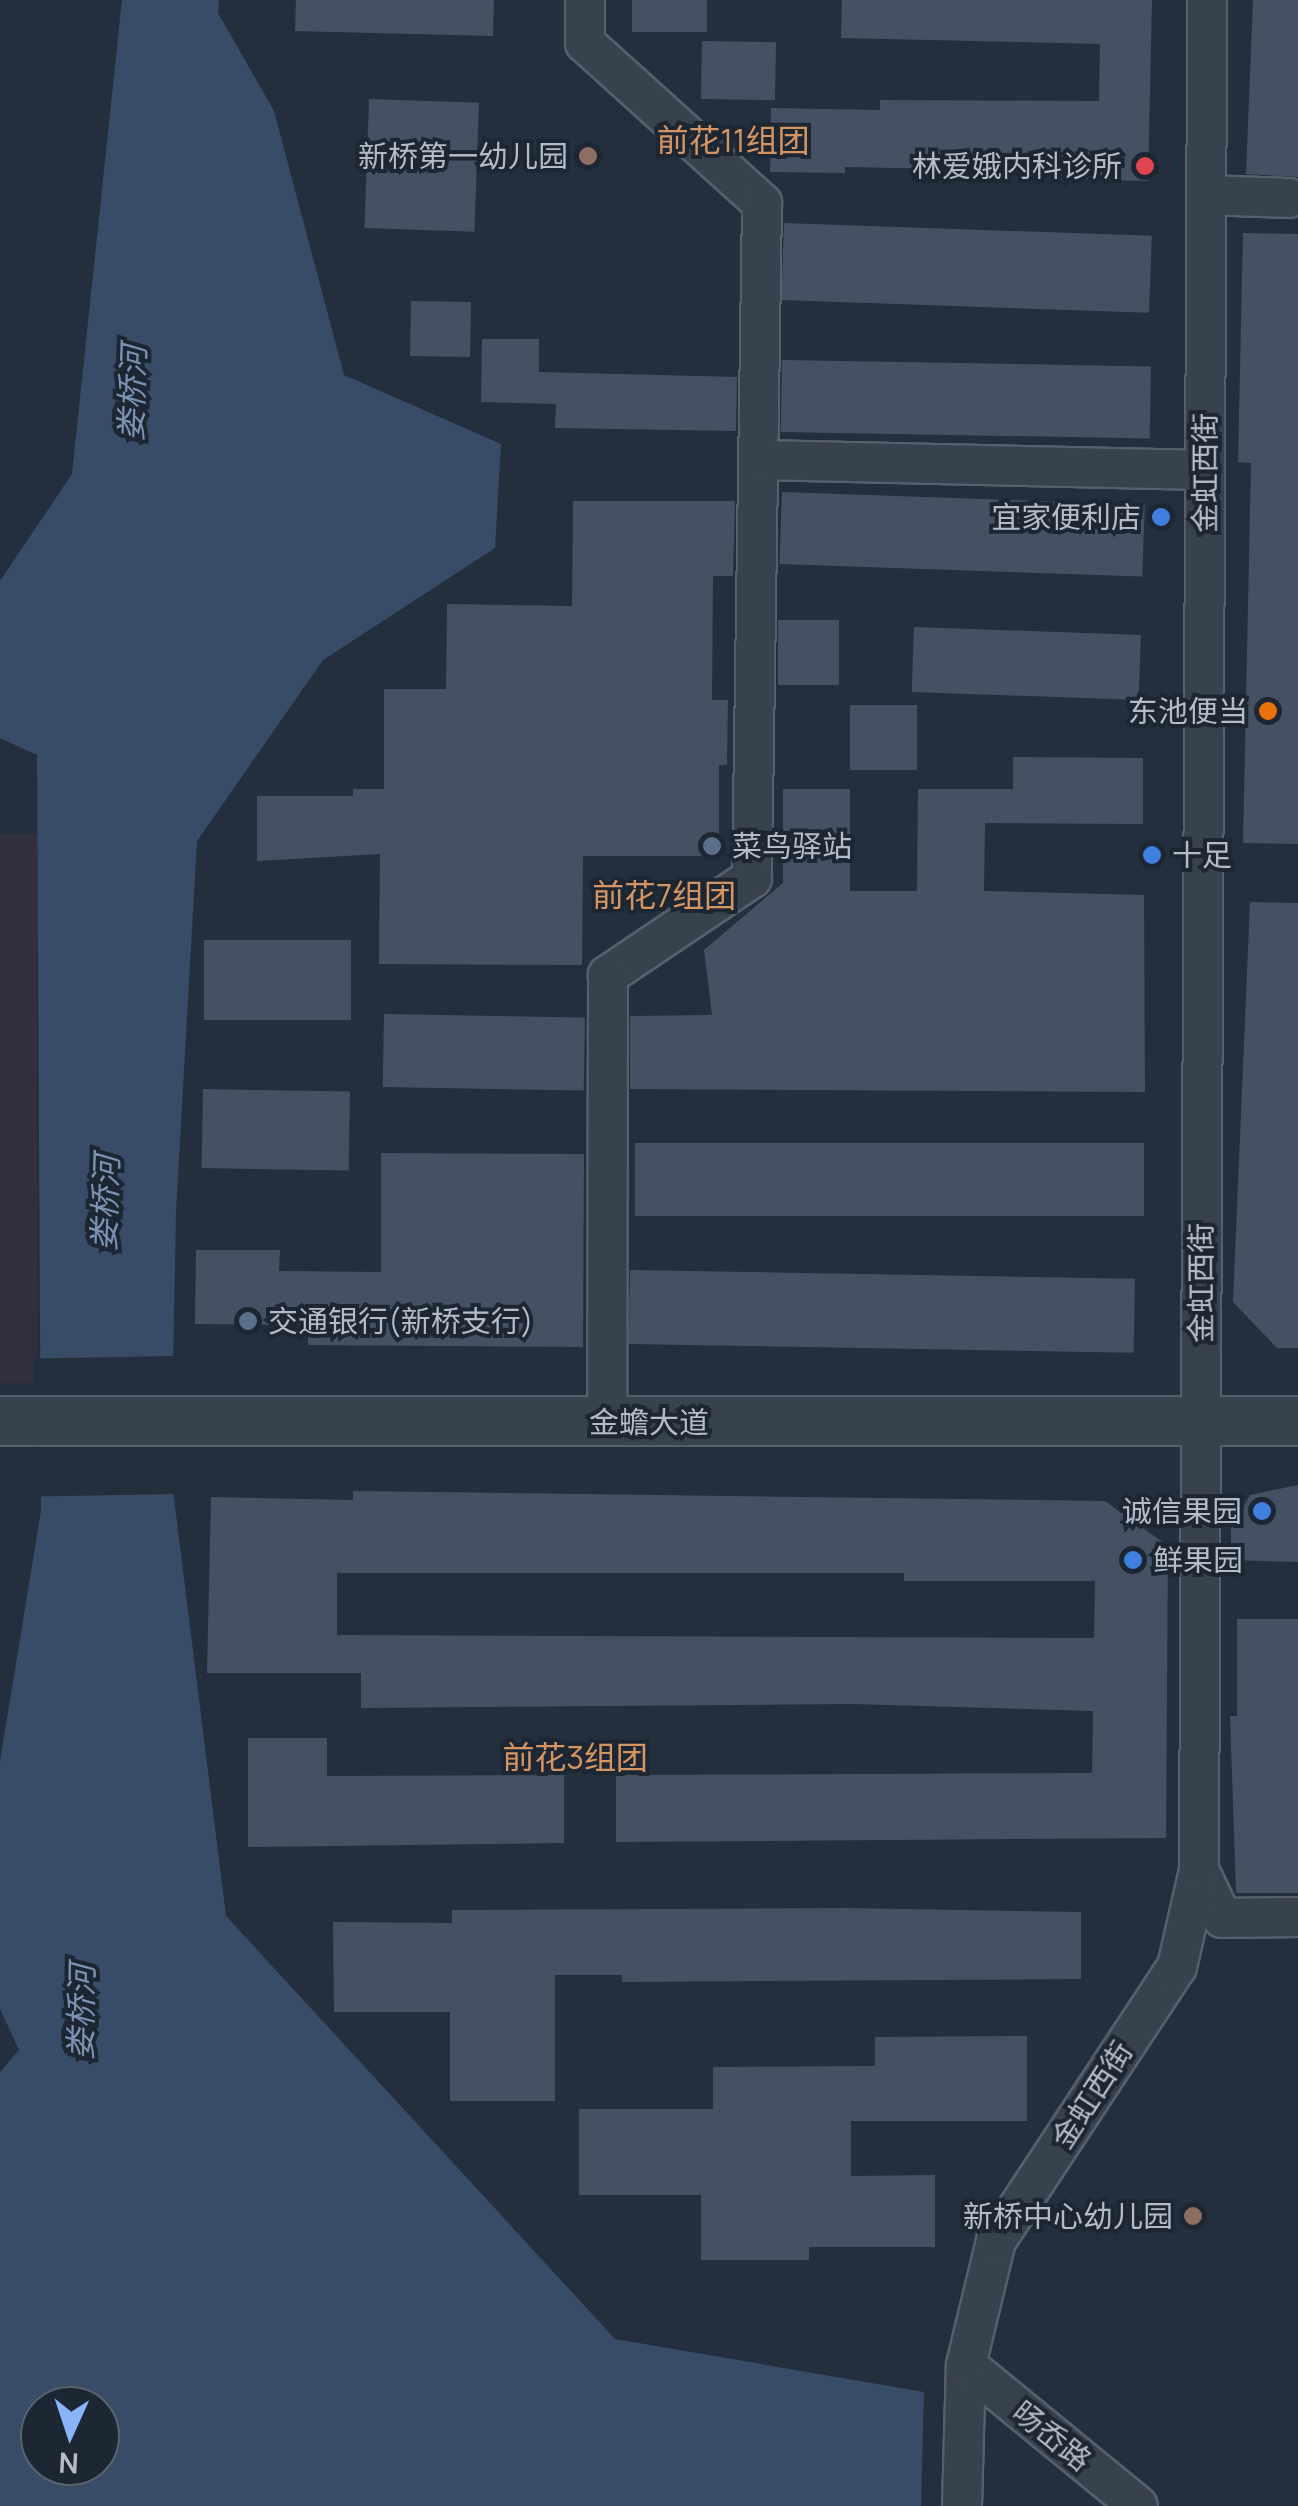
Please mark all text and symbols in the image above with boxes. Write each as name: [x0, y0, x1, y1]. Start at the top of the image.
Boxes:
district label: 前花11组团: [657, 121, 809, 159]
place label: 新桥第一幼儿园: [358, 138, 568, 174]
marker: 新桥第一幼儿园: [577, 145, 599, 167]
place label: 林爱娥内科诊所: [912, 148, 1122, 184]
marker: 林爱娥内科诊所: [1132, 153, 1158, 179]
water label: 娄桥河: [111, 344, 153, 442]
street label: 金虹西街: [1187, 413, 1223, 533]
place label: 宜家便利店: [991, 499, 1141, 535]
marker: 宜家便利店: [1150, 506, 1172, 528]
place label: 东池便当: [1128, 693, 1248, 729]
marker: 东池便当: [1257, 700, 1279, 722]
place label: 菜鸟驿站: [732, 828, 852, 864]
marker: 菜鸟驿站: [701, 835, 723, 857]
place label: 十足: [1172, 837, 1232, 873]
marker: 十足: [1141, 844, 1163, 866]
district label: 前花7组团: [592, 876, 736, 914]
water label: 娄桥河: [84, 1154, 126, 1252]
street label: 金虹西街: [1183, 1223, 1219, 1343]
place label: 交通银行(新桥支行): [268, 1303, 534, 1339]
marker: 交通银行(新桥支行): [237, 1310, 259, 1332]
street label: 金蟾大道: [589, 1404, 709, 1440]
place label: 诚信果园: [1122, 1493, 1242, 1529]
marker: 诚信果园: [1251, 1500, 1273, 1522]
place label: 鲜果园: [1153, 1542, 1243, 1578]
marker: 鲜果园: [1122, 1549, 1144, 1571]
district label: 前花3组团: [502, 1738, 648, 1776]
water label: 娄桥河: [61, 1964, 101, 2060]
street label: 金虹西街: [1044, 2035, 1140, 2155]
place label: 新桥中心幼儿园: [963, 2198, 1173, 2234]
marker: 新桥中心幼儿园: [1182, 2205, 1204, 2227]
north arrow: [20, 2386, 120, 2486]
street label: 旸岙路: [1006, 2394, 1098, 2478]
text: N: [58, 2444, 80, 2483]

